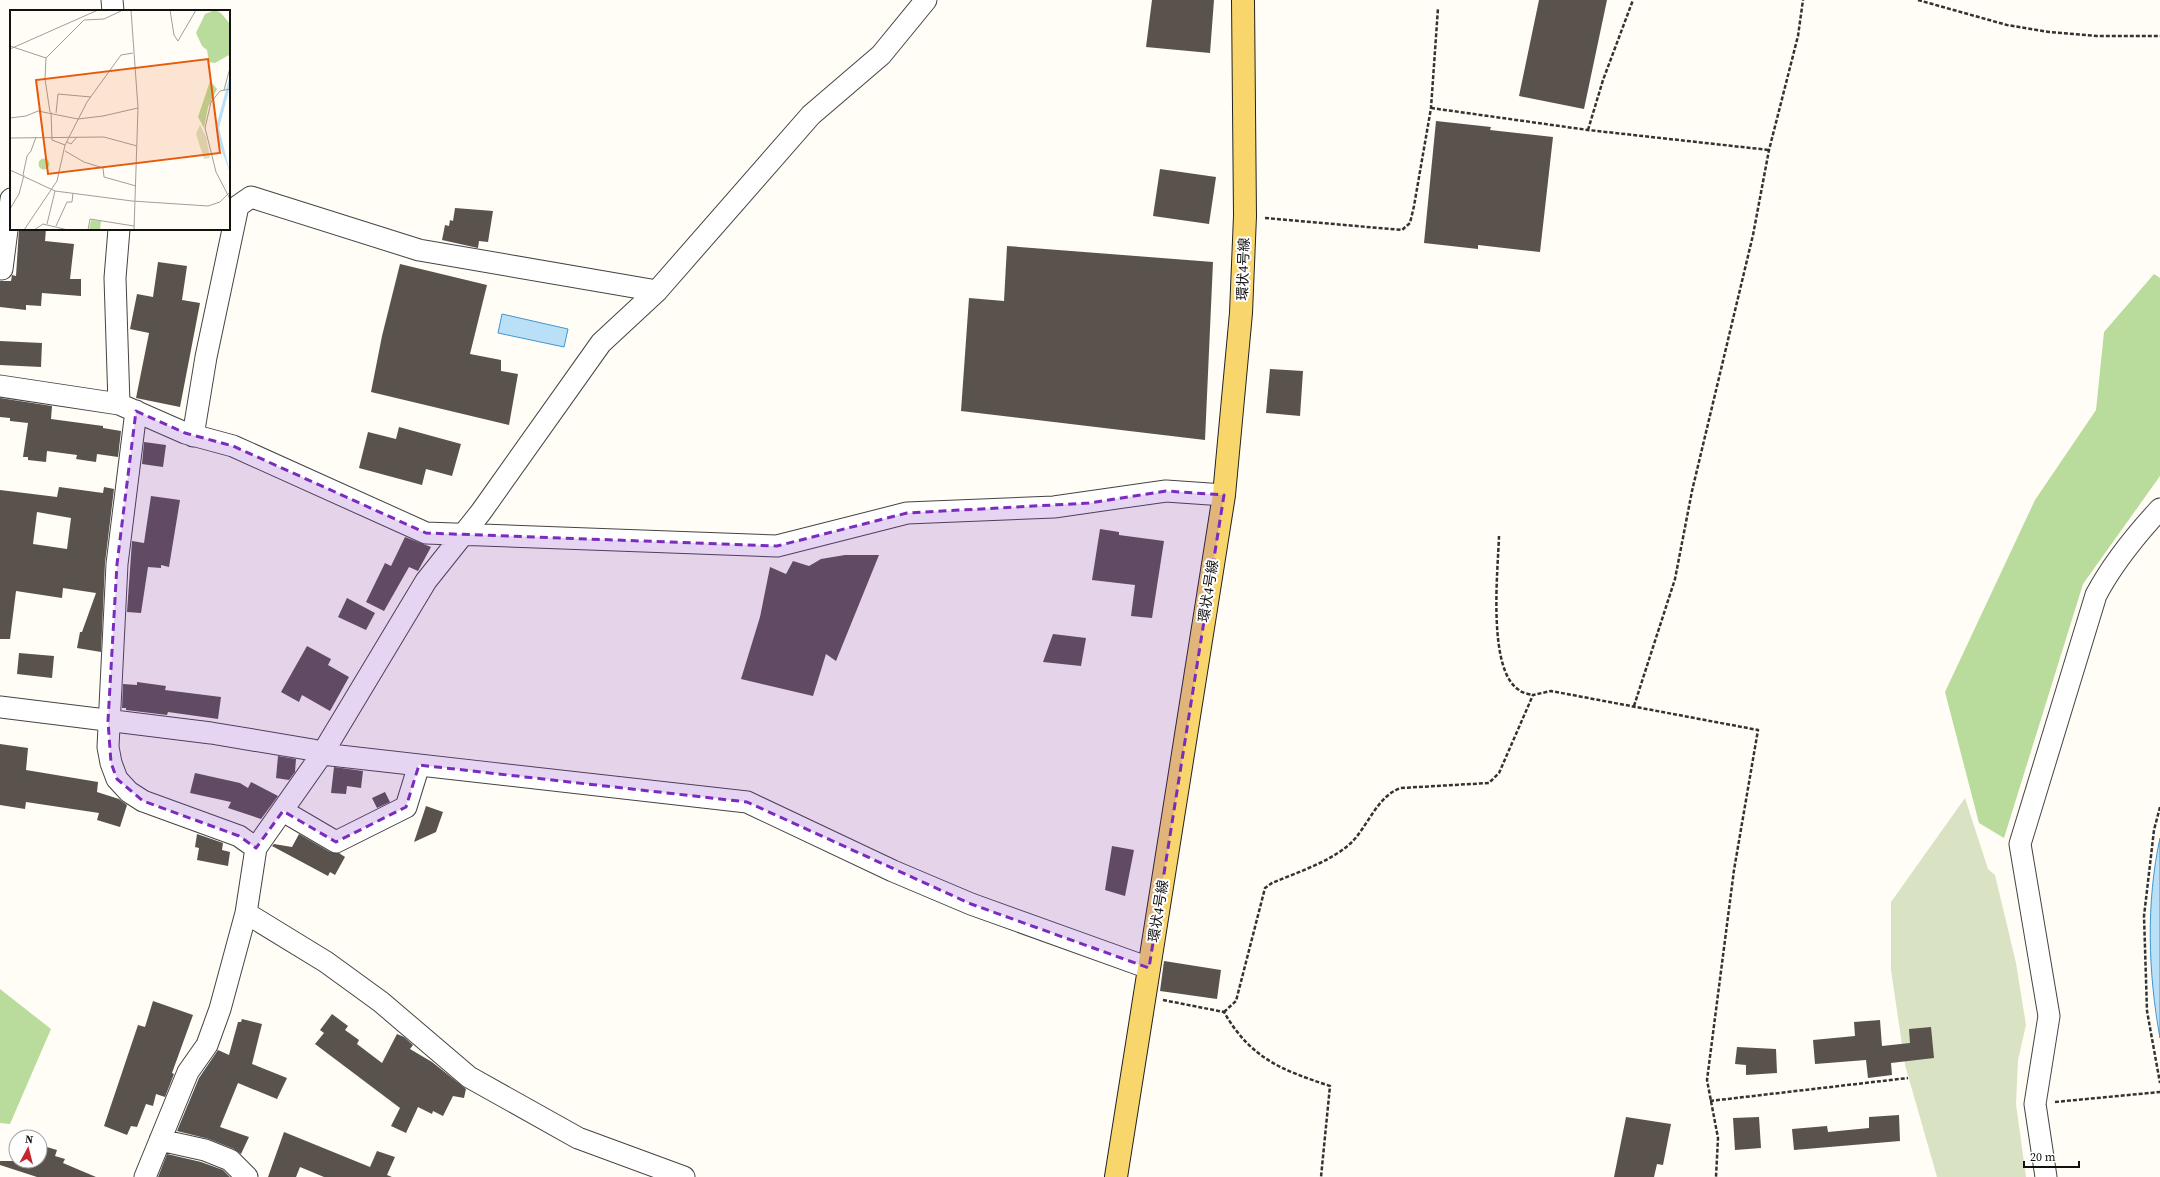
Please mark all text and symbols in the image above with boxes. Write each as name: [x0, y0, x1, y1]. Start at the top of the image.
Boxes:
inset map: [10, 10, 230, 230]
street label: 環状4号線: [1232, 237, 1254, 301]
street label: 環状4号線: [1193, 558, 1223, 624]
street label: 環状4号線: [1143, 878, 1173, 944]
north arrow: [8, 1129, 48, 1169]
text: N: [24, 1132, 34, 1148]
scale bar: [2024, 1143, 2079, 1169]
text: 20 m: [2030, 1149, 2056, 1165]

